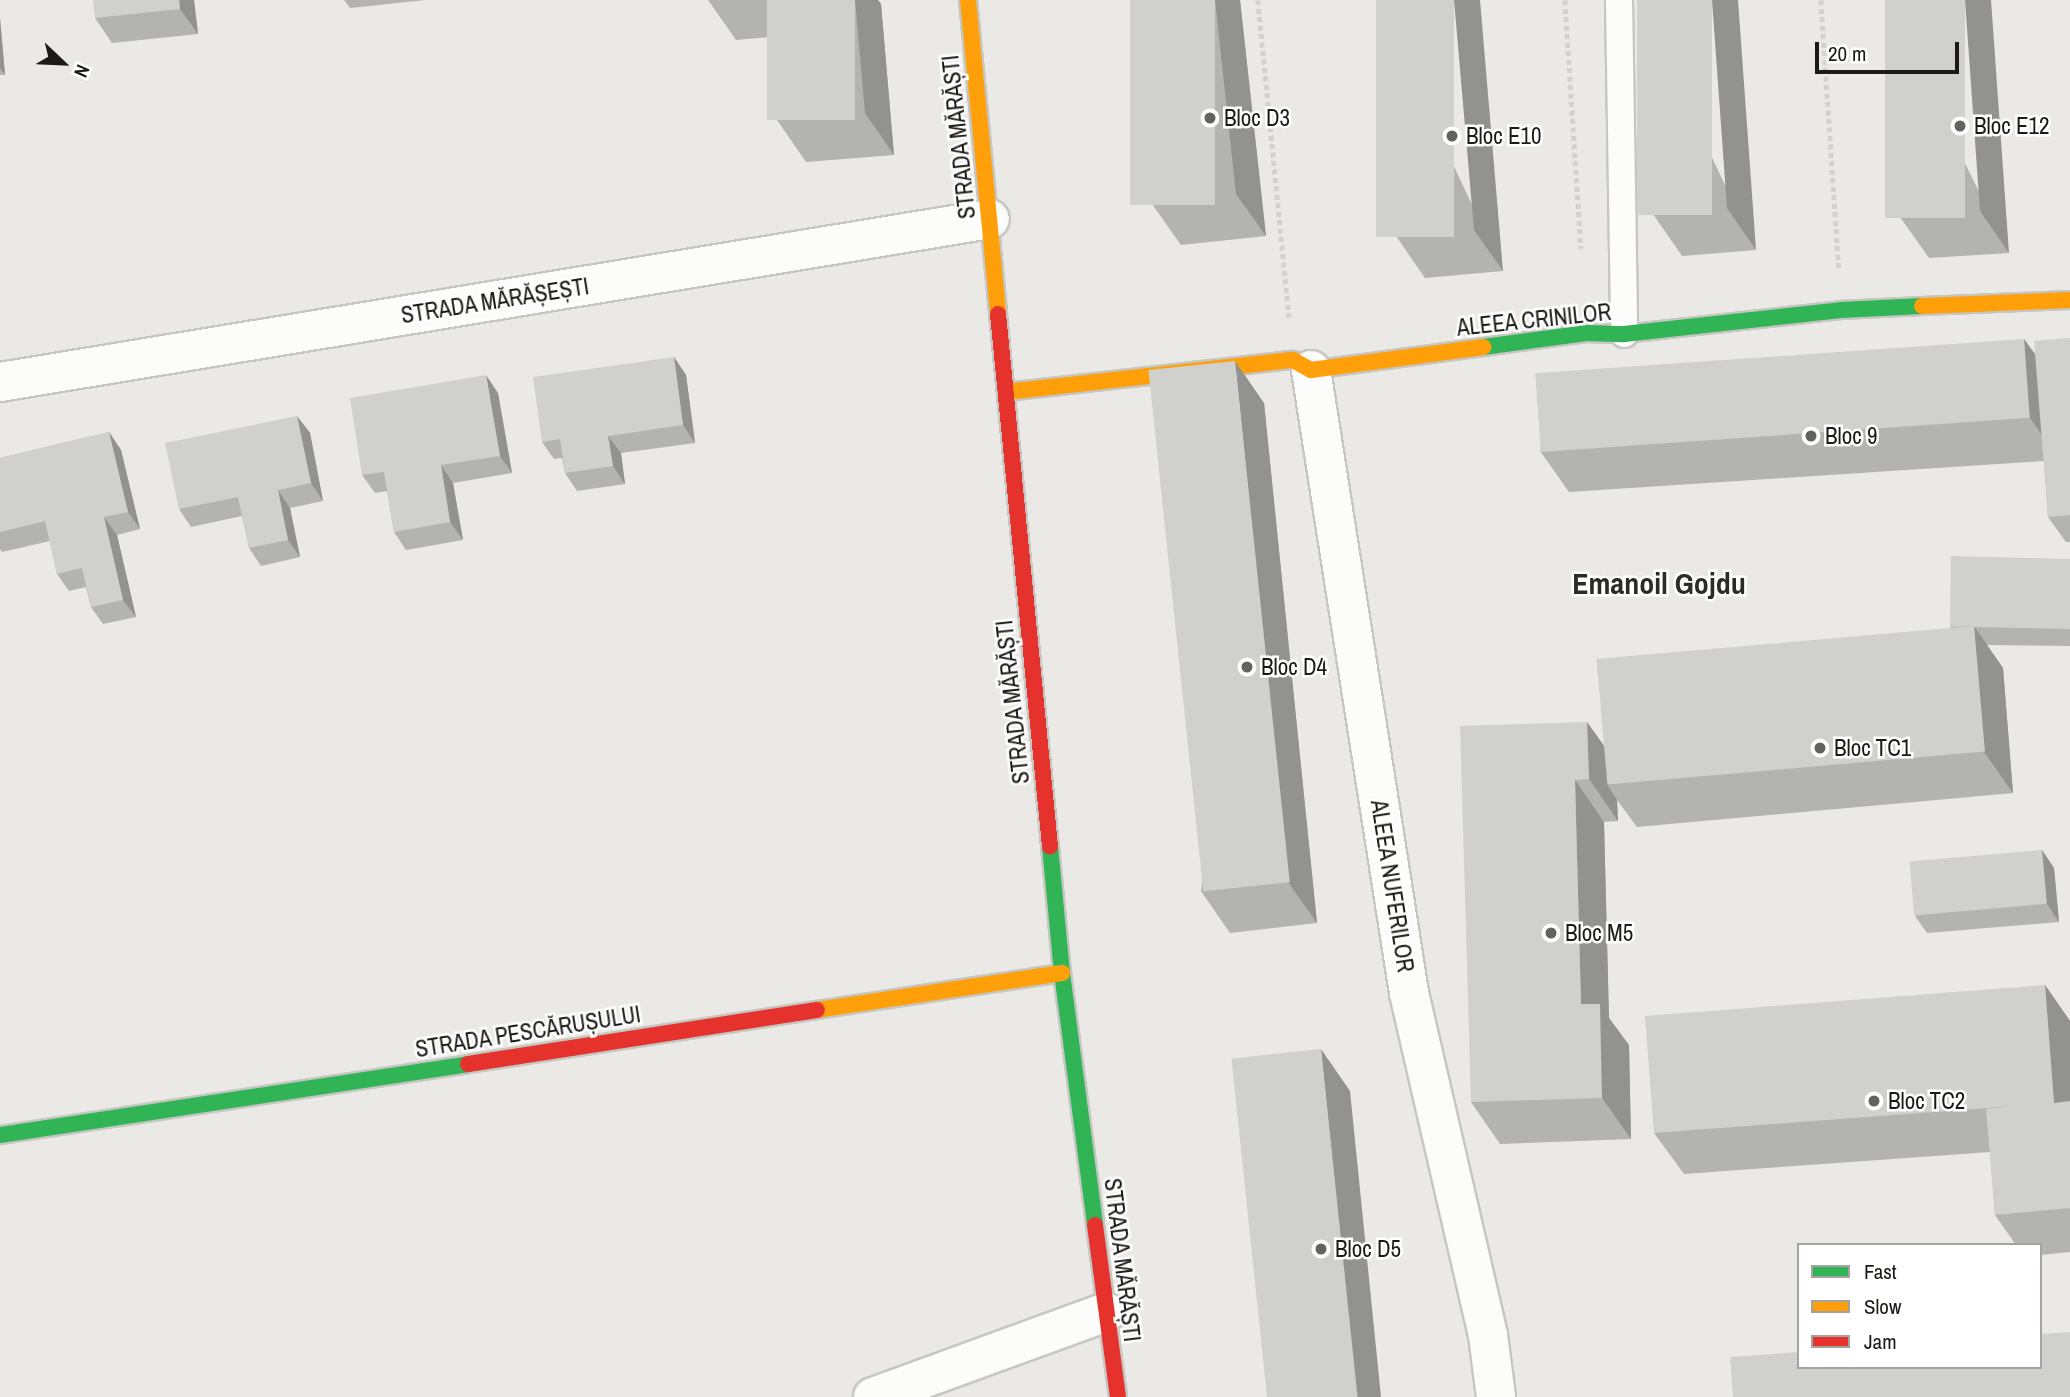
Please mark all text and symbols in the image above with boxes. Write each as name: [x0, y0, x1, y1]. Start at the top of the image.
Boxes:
north arrow: [28, 28, 98, 98]
scale bar: [1818, 28, 1962, 72]
text: 20 m: [1828, 39, 1866, 68]
street label: STRADA MĂRĂȘTI: [937, 53, 981, 221]
text: N: [68, 61, 96, 81]
place label: Bloc D3: [1224, 104, 1290, 132]
marker: Bloc D3: [1202, 110, 1218, 126]
place label: Bloc E12: [1974, 112, 2049, 140]
marker: Bloc E12: [1952, 118, 1968, 134]
place label: Bloc E10: [1466, 122, 1541, 150]
marker: Bloc E10: [1444, 128, 1460, 144]
street label: STRADA MĂRĂȘEȘTI: [399, 272, 591, 330]
street label: ALEEA CRINILOR: [1455, 298, 1613, 342]
place label: Bloc 9: [1825, 422, 1877, 450]
marker: Bloc 9: [1803, 428, 1819, 444]
district label: Emanoil Gojdu: [1572, 565, 1746, 601]
street label: STRADA MĂRĂȘTI: [991, 618, 1035, 786]
place label: Bloc D4: [1261, 653, 1327, 681]
marker: Bloc D4: [1239, 659, 1255, 675]
place label: Bloc TC1: [1834, 734, 1912, 762]
marker: Bloc TC1: [1812, 740, 1828, 756]
street label: ALEEA NUFERILOR: [1365, 797, 1419, 975]
place label: Bloc M5: [1565, 919, 1633, 947]
marker: Bloc M5: [1543, 925, 1559, 941]
street label: STRADA PESCĂRUȘULUI: [413, 1001, 643, 1063]
place label: Bloc TC2: [1888, 1087, 1966, 1115]
marker: Bloc TC2: [1866, 1093, 1882, 1109]
street label: STRADA MĂRĂȘTI: [1098, 1176, 1146, 1344]
place label: Bloc D5: [1335, 1235, 1401, 1263]
marker: Bloc D5: [1313, 1241, 1329, 1257]
legend: [1797, 1243, 2042, 1369]
text: Fast: [1864, 1257, 1897, 1286]
text: Slow: [1864, 1292, 1901, 1321]
text: Jam: [1864, 1327, 1897, 1356]

